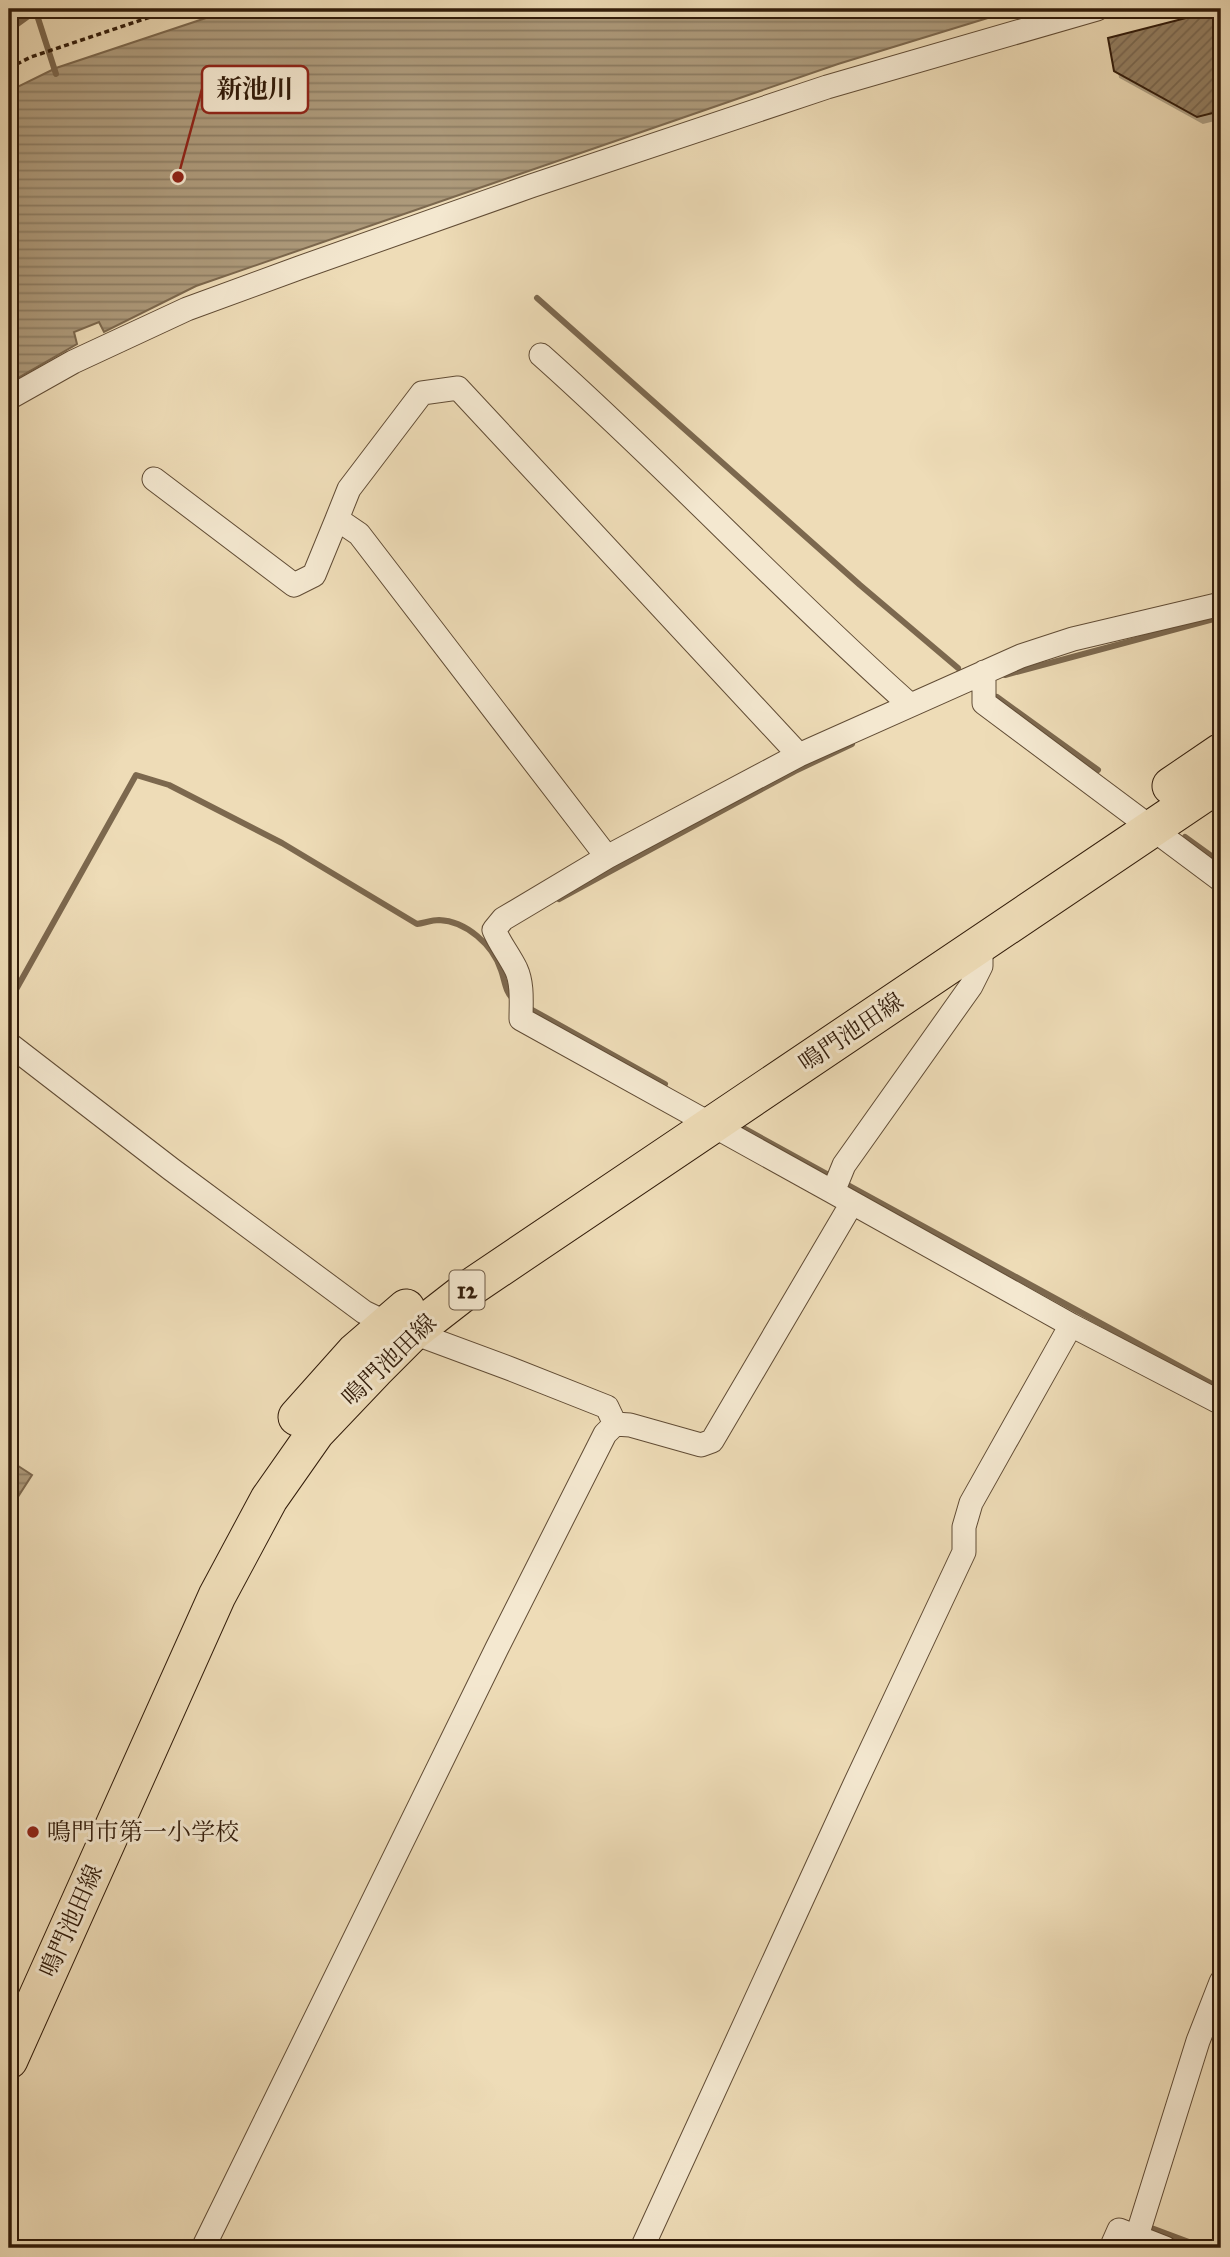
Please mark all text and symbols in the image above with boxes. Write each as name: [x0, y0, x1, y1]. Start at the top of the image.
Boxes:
callout: 新池川: [202, 66, 308, 113]
text: 新池川: [216, 73, 294, 105]
street label: 鳴門池田線: [793, 986, 909, 1078]
road number: 12: [449, 1270, 484, 1310]
street label: 鳴門池田線: [335, 1308, 443, 1412]
place label: 鳴門市第一小学校: [47, 1817, 239, 1847]
marker: 鳴門市第一小学校: [25, 1824, 41, 1840]
street label: 鳴門池田線: [33, 1860, 109, 1982]

